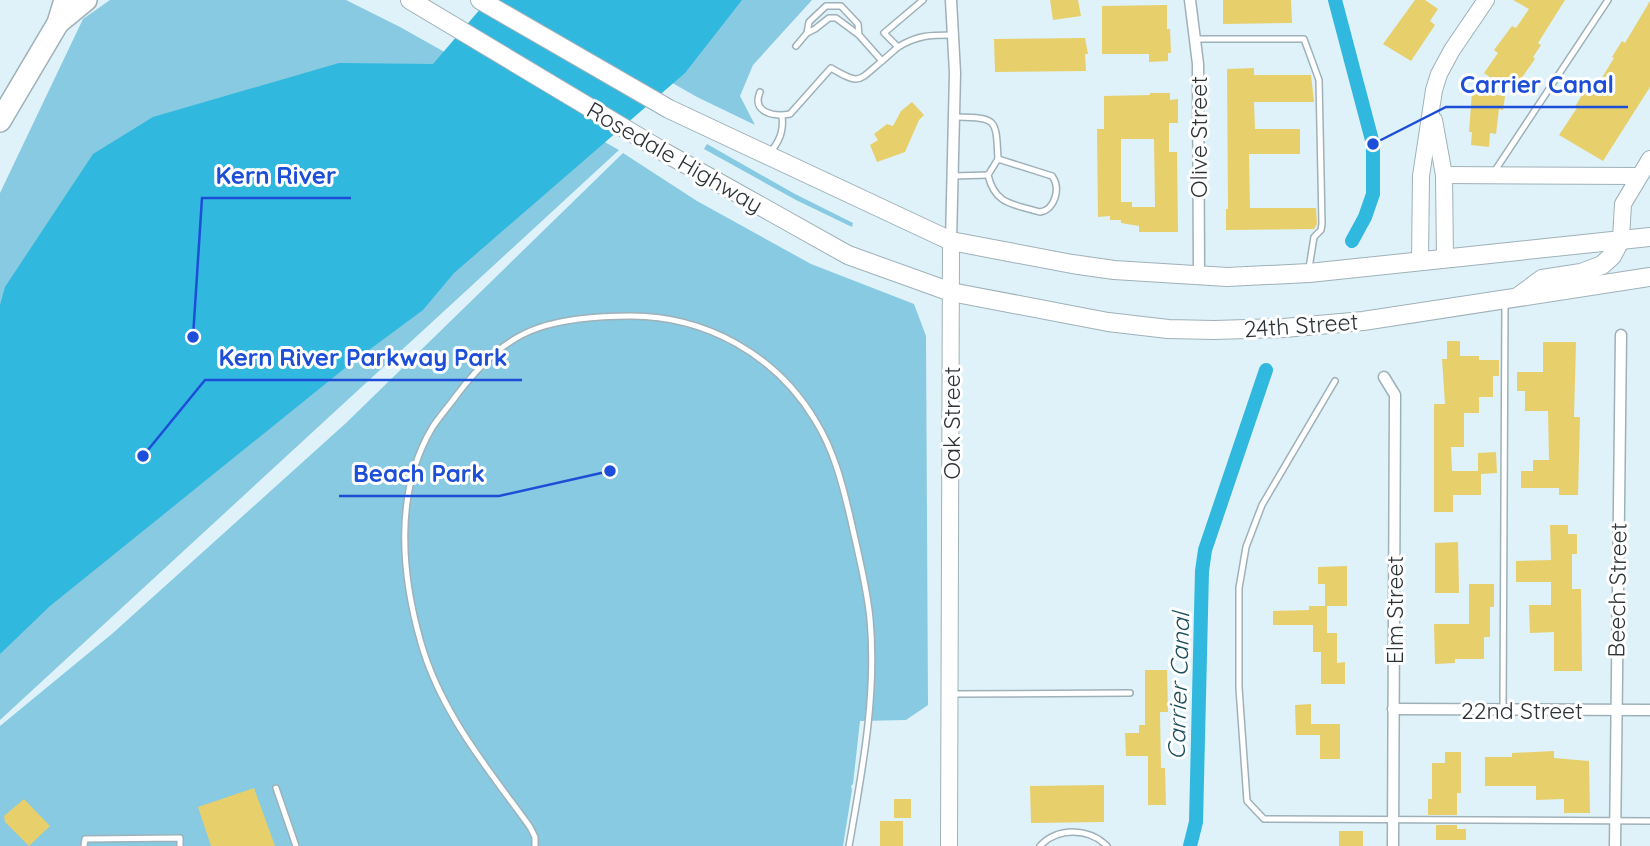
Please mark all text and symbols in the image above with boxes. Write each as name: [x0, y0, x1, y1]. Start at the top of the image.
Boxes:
callout: Carrier Canal: [1446, 62, 1628, 107]
text: Carrier Canal: [1460, 69, 1614, 99]
street label: Olive Street: [1184, 76, 1213, 198]
street label: Rosedale Highway: [582, 95, 768, 219]
callout: Kern River: [202, 153, 351, 198]
text: Kern River: [216, 160, 336, 190]
street label: 24th Street: [1243, 307, 1359, 343]
callout: Kern River Parkway Park: [205, 335, 522, 380]
text: Kern River Parkway Park: [218, 342, 508, 372]
street label: Oak Street: [937, 366, 966, 480]
callout: Beach Park: [339, 451, 499, 496]
text: Beach Park: [353, 458, 485, 488]
street label: Beech Street: [1601, 522, 1633, 658]
street label: Elm Street: [1380, 556, 1409, 664]
water label: Carrier Canal: [1160, 609, 1196, 760]
street label: 22nd Street: [1461, 696, 1583, 725]

